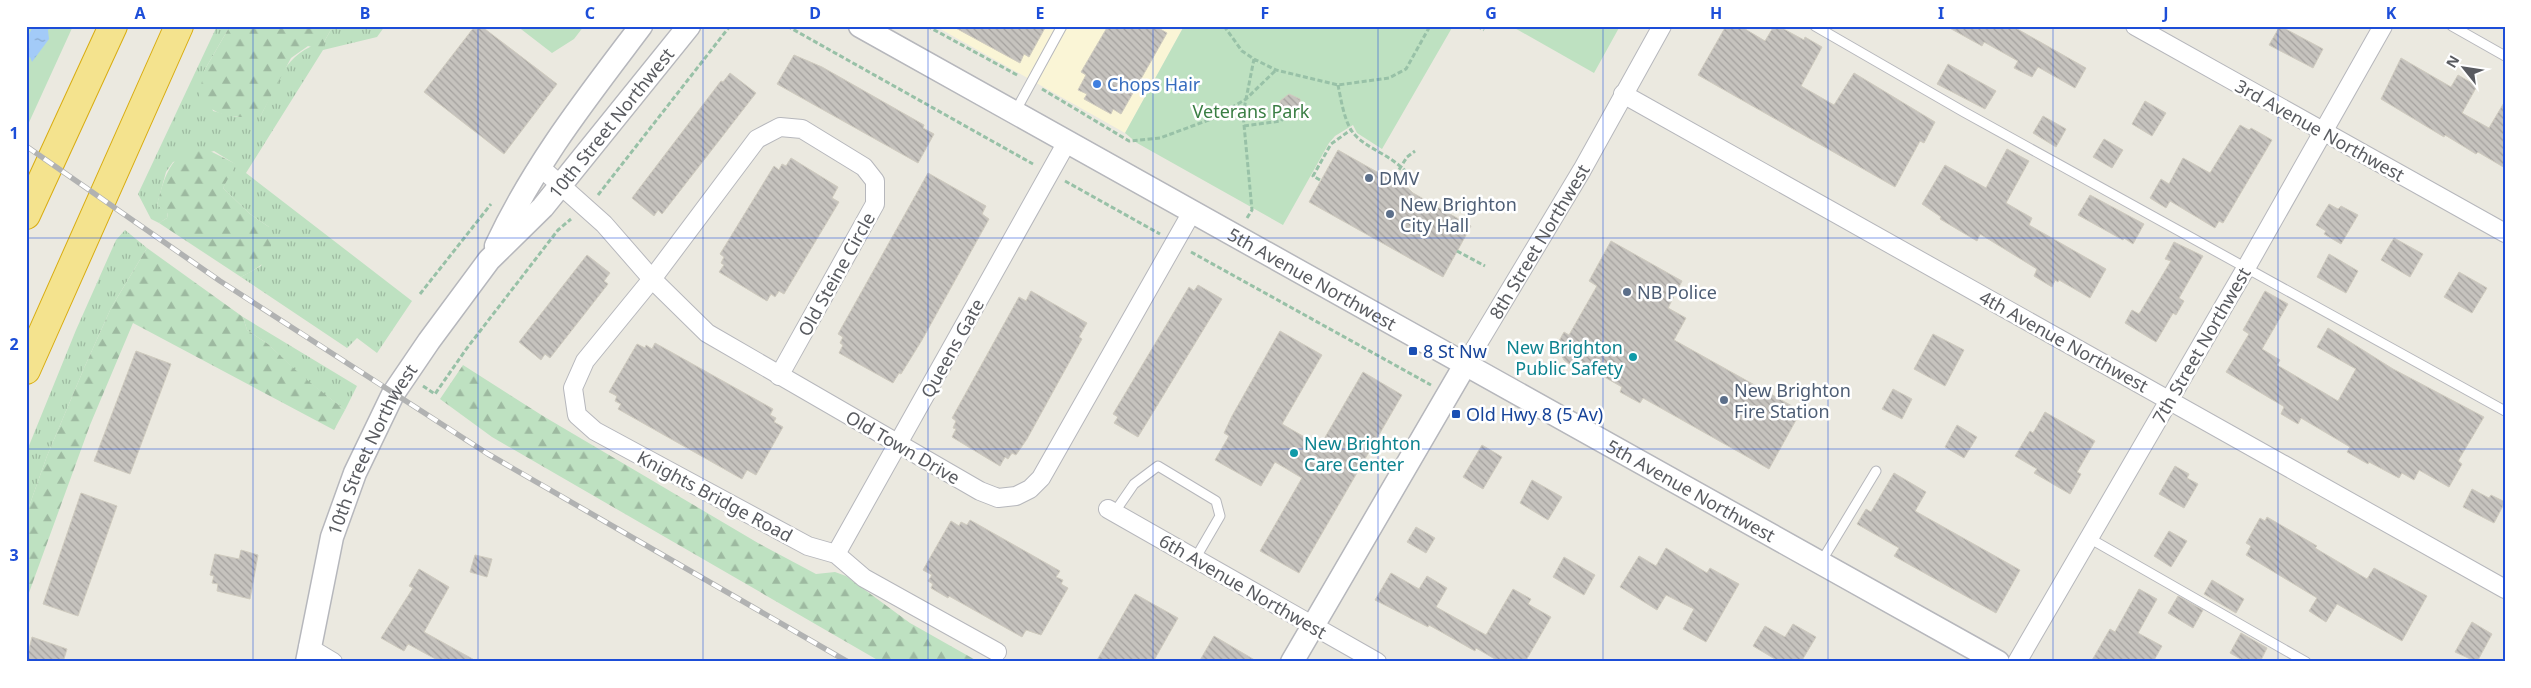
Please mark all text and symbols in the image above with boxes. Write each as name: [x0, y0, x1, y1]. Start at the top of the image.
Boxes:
text: A: [134, 2, 146, 24]
text: B: [360, 2, 370, 24]
text: C: [585, 2, 595, 24]
text: D: [809, 2, 821, 24]
text: E: [1036, 2, 1045, 24]
text: F: [1261, 2, 1269, 24]
text: G: [1485, 2, 1497, 24]
text: H: [1710, 2, 1722, 24]
text: I: [1938, 2, 1944, 24]
text: J: [2161, 2, 2169, 24]
text: K: [2386, 2, 2397, 24]
street label: 10th Street Northwest: [543, 42, 679, 203]
north arrow: [2438, 42, 2488, 92]
text: N: [2441, 52, 2463, 71]
place label: Chops Hair: [1107, 72, 1201, 96]
street label: 3rd Avenue Northwest: [2231, 73, 2409, 187]
marker: Chops Hair: [1091, 78, 1103, 90]
park label: Veterans Park: [1193, 99, 1310, 123]
text: 1: [9, 122, 19, 144]
street label: 8th Street Northwest: [1483, 159, 1595, 323]
place label: DMV: [1379, 166, 1419, 190]
marker: DMV: [1363, 172, 1375, 184]
place label: New Brighton City Hall: [1400, 192, 1517, 237]
street label: Old Steine Circle: [792, 208, 880, 340]
marker: New Brighton City Hall: [1384, 208, 1396, 220]
street label: 5th Avenue Northwest: [1224, 222, 1401, 336]
street label: 7th Street Northwest: [2146, 262, 2256, 427]
place label: NB Police: [1637, 280, 1717, 304]
street label: 4th Avenue Northwest: [1975, 285, 2153, 398]
marker: NB Police: [1621, 286, 1633, 298]
street label: Queens Gate: [915, 294, 989, 402]
text: 2: [9, 333, 19, 355]
place label: New Brighton Public Safety: [1506, 335, 1624, 380]
place label: 8 St Nw: [1423, 339, 1487, 363]
marker: 8 St Nw: [1407, 345, 1419, 357]
marker: New Brighton Public Safety: [1627, 351, 1639, 363]
street label: 10th Street Northwest: [322, 358, 422, 538]
place label: New Brighton Fire Station: [1734, 378, 1851, 423]
marker: New Brighton Fire Station: [1718, 394, 1730, 406]
place label: Old Hwy 8 (5 Av): [1466, 402, 1603, 426]
street label: Old Town Drive: [841, 405, 965, 489]
marker: Old Hwy 8 (5 Av): [1450, 408, 1462, 420]
place label: New Brighton Care Center: [1304, 431, 1421, 476]
street label: 5th Avenue Northwest: [1602, 434, 1780, 547]
street label: Knights Bridge Road: [633, 445, 797, 547]
marker: New Brighton Care Center: [1288, 447, 1300, 459]
street label: 6th Avenue Northwest: [1155, 528, 1331, 644]
text: 3: [9, 544, 19, 566]

